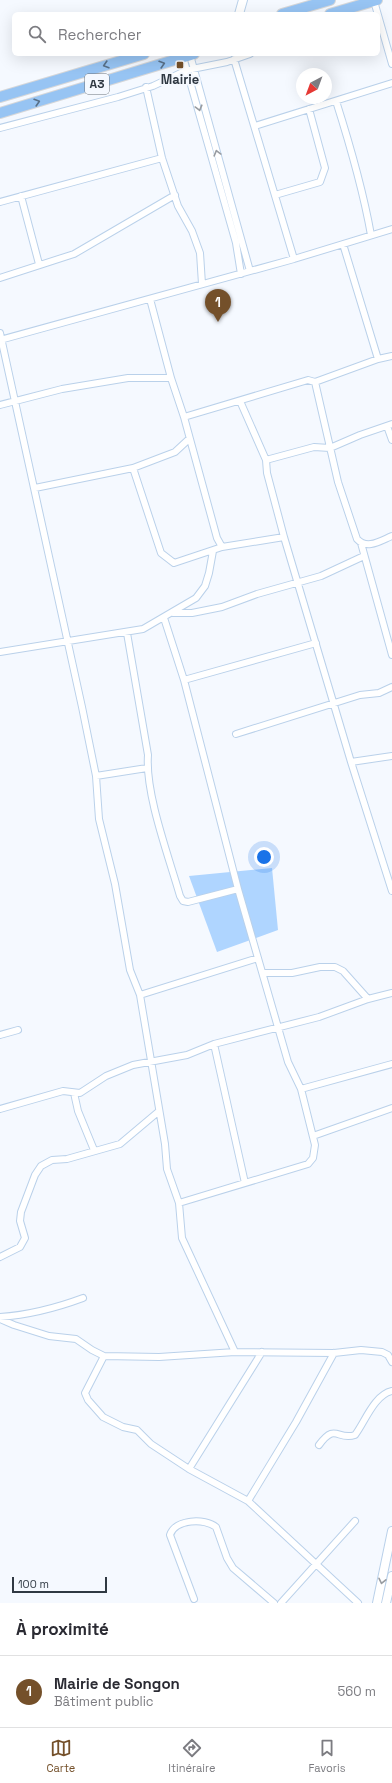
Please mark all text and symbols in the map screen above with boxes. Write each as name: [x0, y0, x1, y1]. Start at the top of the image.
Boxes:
search box: [12, 12, 380, 56]
icon: search: [26, 23, 48, 45]
text: Rechercher: [58, 25, 141, 44]
one-way arrow: [103, 60, 110, 69]
one-way arrow: [158, 60, 165, 69]
marker: Mairie: [175, 60, 185, 70]
north arrow: [296, 68, 332, 104]
place label: Mairie: [161, 71, 199, 88]
road number: A3: [85, 74, 109, 94]
one-way arrow: [34, 98, 41, 107]
one-way arrow: [194, 104, 202, 111]
one-way arrow: [213, 150, 222, 157]
pin: 1: [205, 289, 231, 322]
your location: [254, 847, 274, 867]
scale bar: [12, 1575, 107, 1594]
text: 100 m: [18, 1577, 49, 1591]
one-way arrow: [378, 1578, 386, 1584]
text: À proximité: [16, 1618, 109, 1640]
text: Mairie de Songon: [54, 1674, 180, 1693]
text: 1: [26, 1683, 32, 1700]
text: 560 m: [337, 1683, 376, 1700]
text: Bâtiment public: [54, 1693, 154, 1710]
tab: Carte: [46, 1737, 75, 1775]
tab: Itinéraire: [168, 1737, 215, 1775]
tab: Favoris: [308, 1737, 345, 1775]

